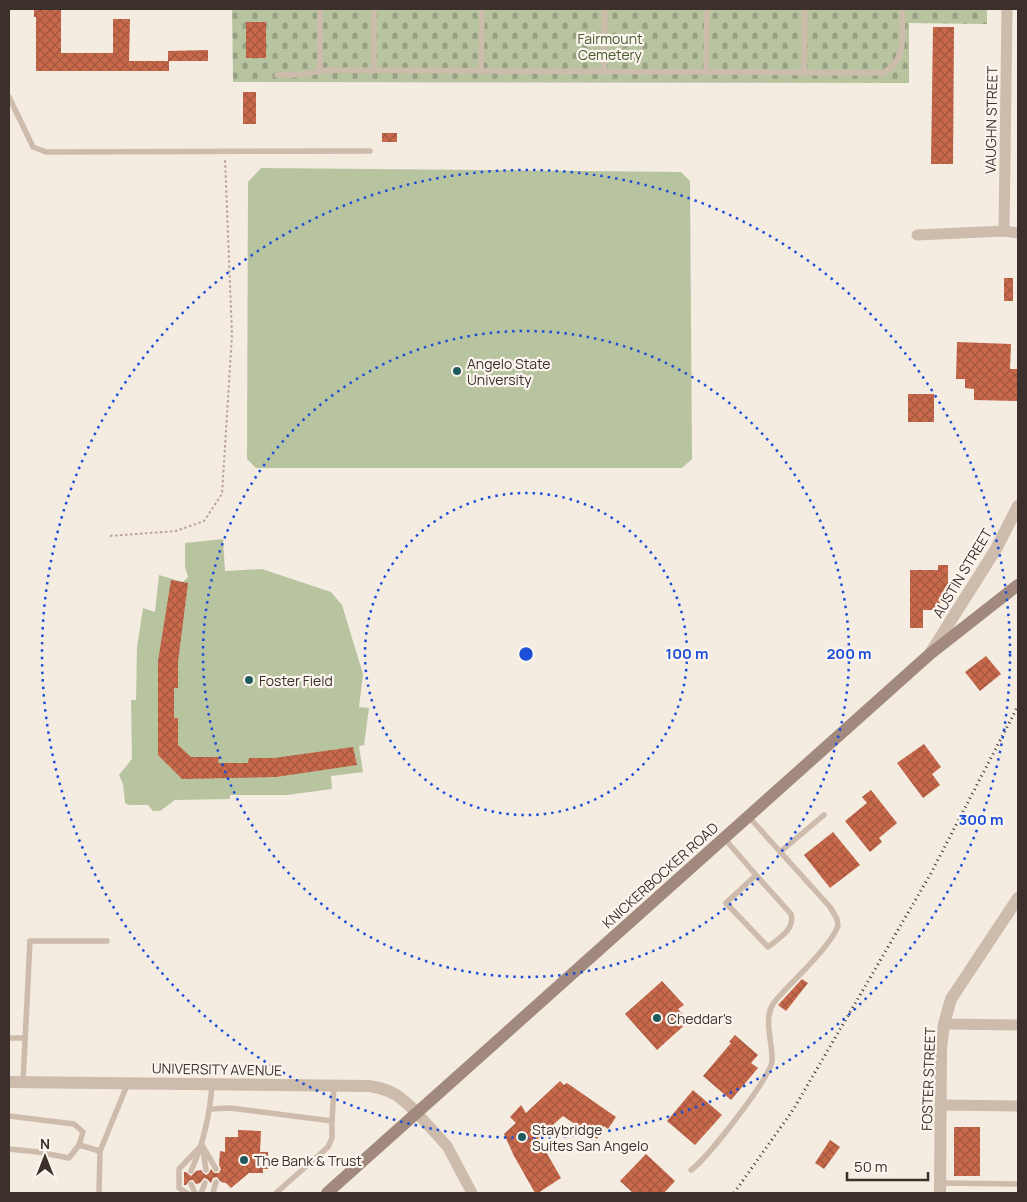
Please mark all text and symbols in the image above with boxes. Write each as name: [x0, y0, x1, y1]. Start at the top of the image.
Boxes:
park label: Fairmount Cemetery: [577, 29, 643, 64]
street label: VAUGHN STREET: [981, 65, 1001, 174]
place label: Angelo State University: [467, 354, 551, 389]
marker: Angelo State University: [451, 365, 463, 377]
street label: AUSTIN STREET: [928, 524, 996, 621]
text: 100 m: [666, 643, 708, 664]
text: 200 m: [826, 643, 872, 664]
centre of rings: [517, 645, 535, 663]
place label: Foster Field: [259, 671, 333, 690]
marker: Foster Field: [243, 674, 255, 686]
text: 300 m: [959, 809, 1003, 830]
street label: KNICKERBOCKER ROAD: [598, 818, 722, 932]
place label: Cheddar's: [667, 1009, 732, 1028]
marker: Cheddar's: [651, 1012, 663, 1024]
street label: FOSTER STREET: [917, 1026, 939, 1131]
street label: UNIVERSITY AVENUE: [152, 1058, 282, 1080]
place label: Staybridge Suites San Angelo: [532, 1120, 649, 1155]
marker: Staybridge Suites San Angelo: [516, 1131, 528, 1143]
north arrow: [20, 1132, 70, 1182]
text: N: [40, 1134, 50, 1153]
scale bar: [847, 1150, 928, 1182]
place label: The Bank & Trust: [254, 1151, 362, 1170]
marker: The Bank & Trust: [238, 1154, 250, 1166]
text: 50 m: [854, 1156, 888, 1177]

